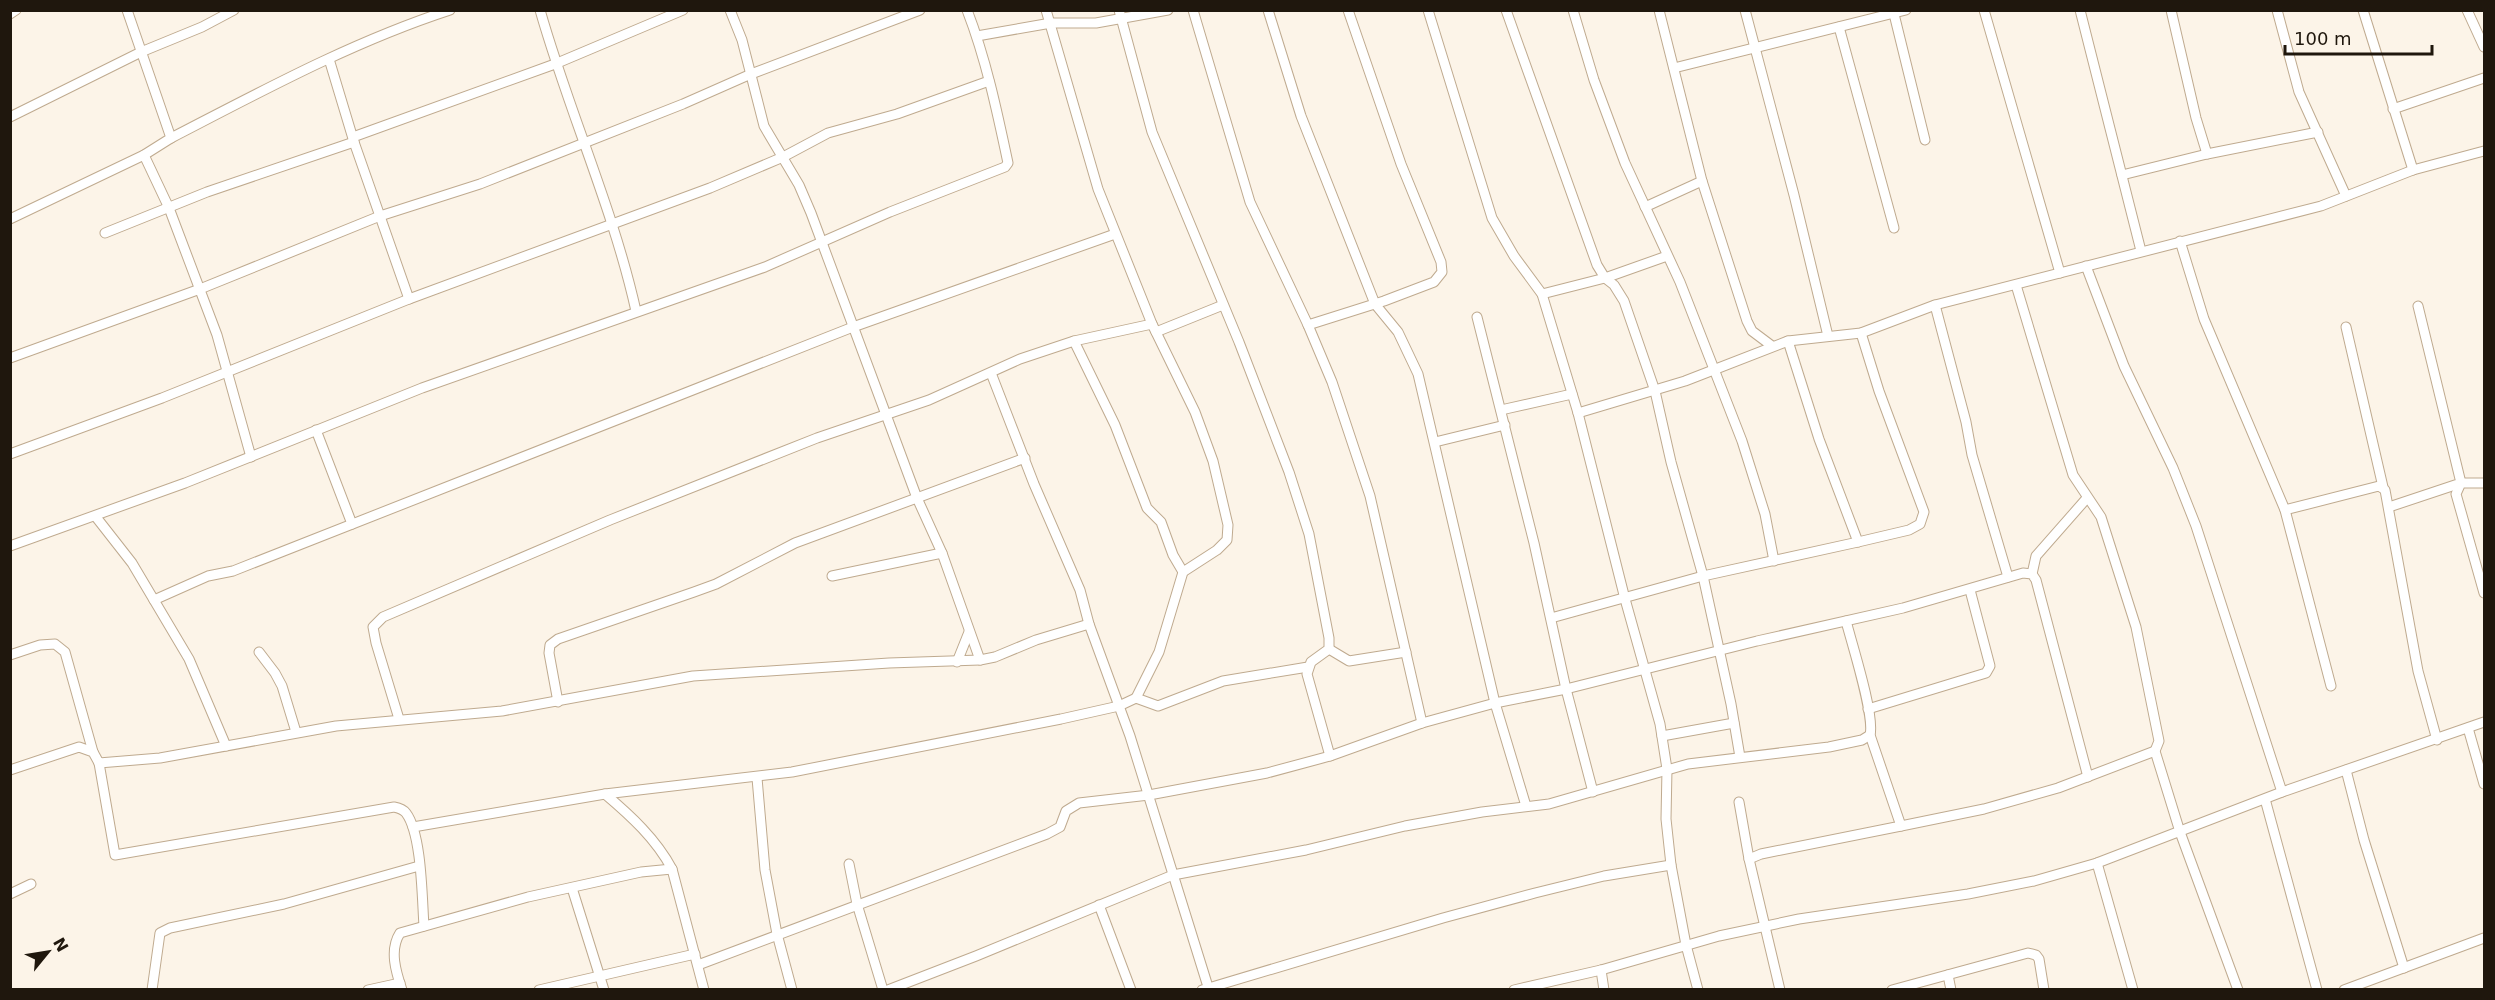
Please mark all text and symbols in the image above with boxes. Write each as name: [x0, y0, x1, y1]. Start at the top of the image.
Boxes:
scale bar: [2285, 18, 2432, 56]
text: 100 m: [2294, 28, 2352, 49]
north arrow: [18, 922, 78, 982]
text: N: [49, 934, 72, 955]

